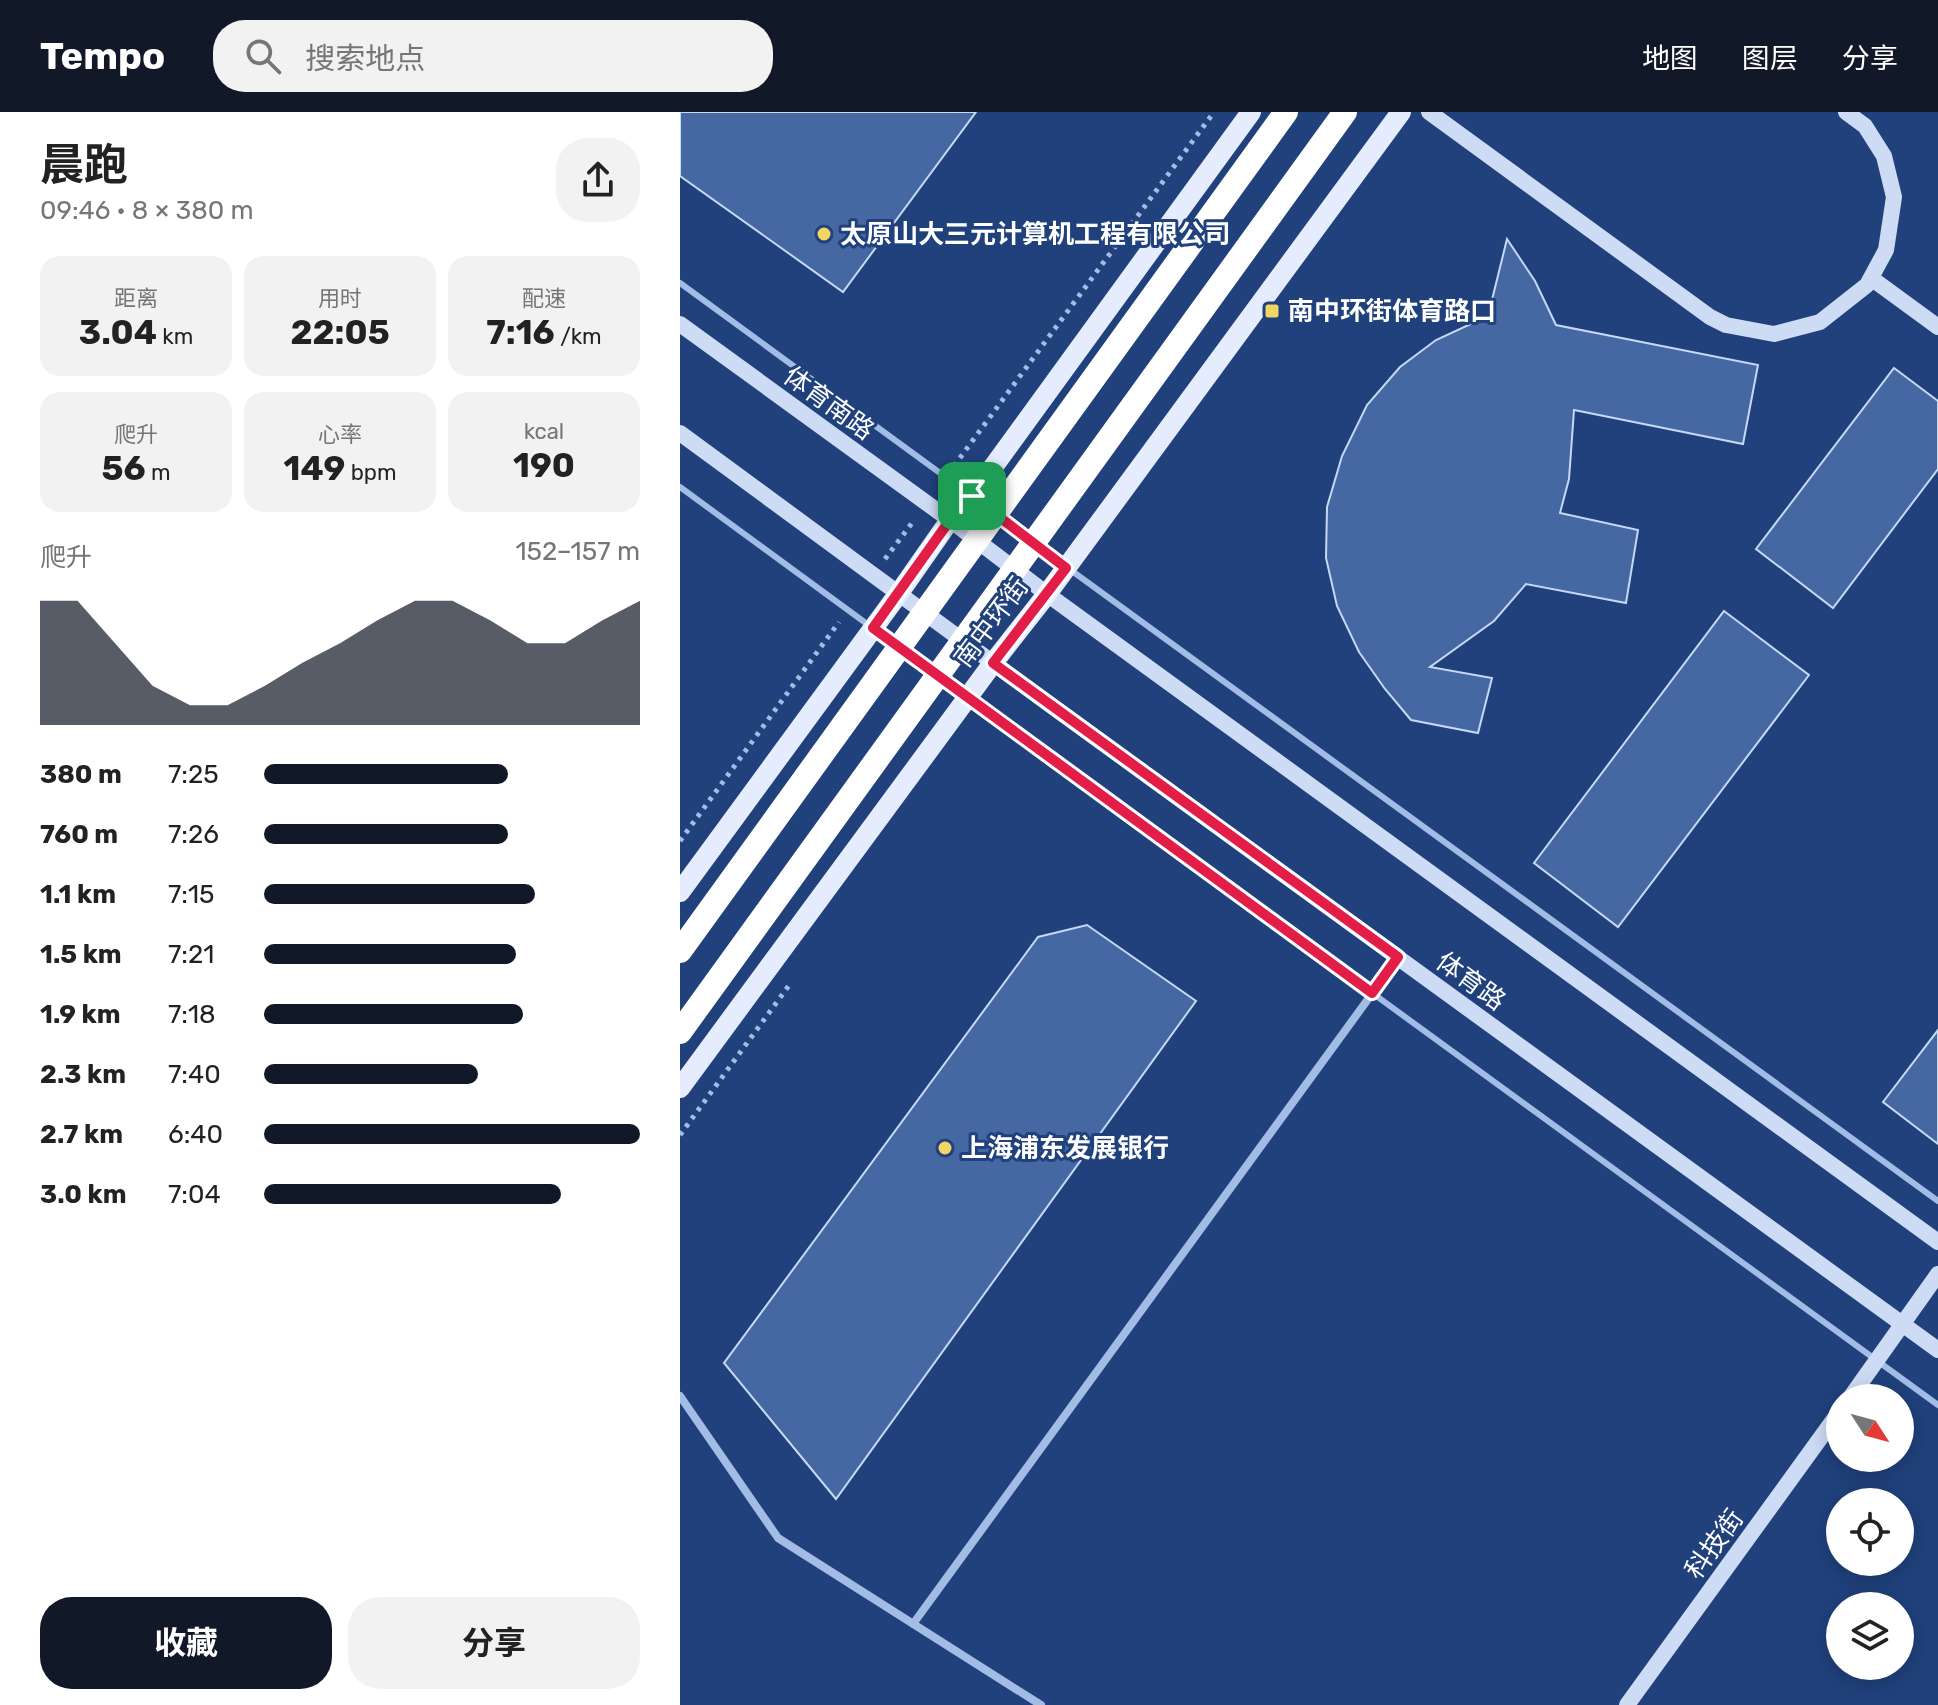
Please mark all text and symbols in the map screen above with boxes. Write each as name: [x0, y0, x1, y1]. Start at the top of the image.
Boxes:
search box: [213, 20, 773, 92]
text: Tempo: [40, 33, 165, 79]
icon: search: [241, 34, 285, 78]
text: 搜索地点: [305, 41, 425, 77]
text: 地图: [1642, 42, 1698, 75]
text: 图层: [1742, 42, 1798, 75]
text: 分享: [1842, 42, 1898, 75]
button: share: [556, 138, 640, 222]
text: 晨跑: [40, 139, 128, 191]
text: 09:46 · 8 × 380 m: [40, 195, 254, 226]
place label: 太原山大三元计算机工程有限公司: [840, 219, 1230, 250]
marker: 太原山大三元计算机工程有限公司: [815, 225, 833, 243]
text: 距离: [114, 285, 158, 312]
text: 用时: [318, 285, 362, 312]
text: 配速: [522, 285, 566, 312]
place label: 南中环街体育路口: [1288, 296, 1496, 327]
marker: 南中环街体育路口: [1263, 302, 1281, 320]
text: 3.04: [79, 312, 157, 353]
text: 22:05: [290, 312, 390, 353]
text: 7:16: [486, 312, 555, 353]
text: km: [157, 323, 193, 350]
text: /km: [555, 323, 602, 350]
street label: 体育南路: [778, 360, 880, 447]
text: kcal: [524, 418, 564, 445]
text: 爬升: [114, 421, 158, 448]
text: 心率: [318, 421, 362, 448]
text: 190: [513, 445, 575, 486]
text: 56: [101, 448, 146, 489]
text: 149: [284, 448, 345, 489]
text: m: [146, 459, 171, 486]
text: bpm: [345, 459, 396, 486]
pin: [938, 462, 1006, 530]
icon: arrive: [950, 474, 994, 518]
text: 152–157 m: [515, 536, 640, 567]
text: 爬升: [40, 542, 92, 573]
street label: 南中环街: [948, 571, 1035, 673]
text: 380 m: [40, 759, 122, 790]
text: 7:25: [168, 759, 219, 790]
text: 760 m: [40, 819, 118, 850]
text: 7:26: [168, 819, 219, 850]
text: 1.1 km: [40, 879, 116, 910]
text: 7:15: [168, 879, 215, 910]
text: 1.5 km: [40, 939, 122, 970]
text: 7:21: [168, 939, 214, 970]
street label: 体育路: [1430, 946, 1511, 1017]
text: 1.9 km: [40, 999, 121, 1030]
text: 7:18: [168, 999, 216, 1030]
text: 2.3 km: [40, 1059, 126, 1090]
text: 7:40: [168, 1059, 221, 1090]
text: 2.7 km: [40, 1119, 123, 1150]
text: 6:40: [168, 1119, 223, 1150]
place label: 上海浦东发展银行: [961, 1133, 1169, 1164]
marker: 上海浦东发展银行: [936, 1139, 954, 1157]
text: 3.0 km: [40, 1179, 127, 1210]
text: 7:04: [168, 1179, 221, 1210]
north arrow: [1826, 1384, 1914, 1472]
map controls: [1826, 1384, 1914, 1680]
button: locate: [1826, 1488, 1914, 1576]
street label: 科技街: [1679, 1504, 1750, 1585]
button: layers: [1826, 1592, 1914, 1680]
button: 收藏: [40, 1597, 332, 1689]
button: 分享: [348, 1597, 640, 1689]

